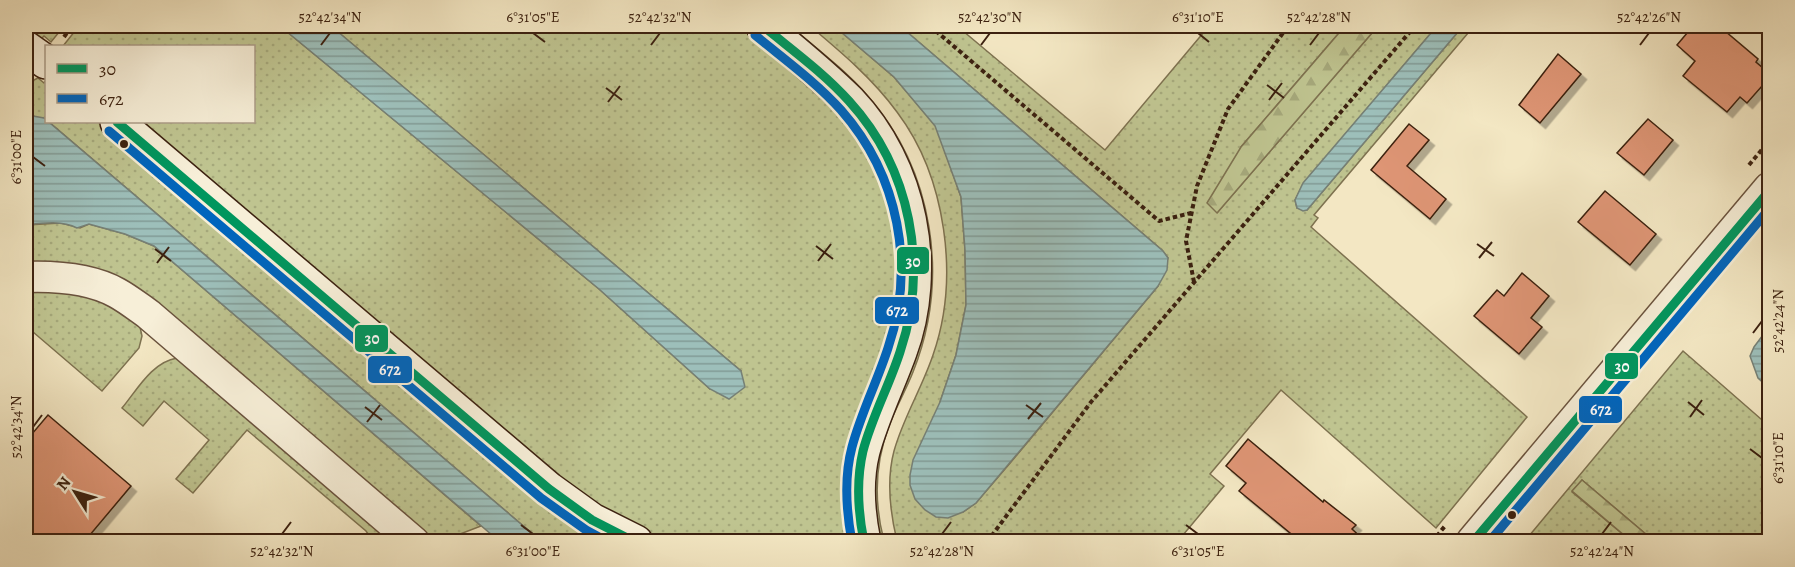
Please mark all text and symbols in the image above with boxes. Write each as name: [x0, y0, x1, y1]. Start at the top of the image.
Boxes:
text: 52°42'34"N: [299, 7, 362, 27]
text: 6°31'05"E: [506, 7, 560, 27]
text: 52°42'32"N: [628, 7, 692, 27]
text: 52°42'30"N: [958, 7, 1022, 27]
text: 6°31'10"E: [1172, 7, 1224, 27]
text: 52°42'28"N: [1287, 7, 1351, 27]
text: 52°42'26"N: [1617, 7, 1681, 27]
legend: [45, 45, 255, 123]
text: 30: [99, 57, 116, 81]
text: 672: [99, 87, 124, 111]
text: 6°31'00"E: [6, 130, 26, 184]
unlabelled marker: [118, 138, 130, 150]
line badge: 30: [896, 246, 930, 275]
text: 30: [906, 251, 920, 273]
text: 52°42'24"N: [1768, 289, 1788, 353]
line badge: 672: [874, 296, 920, 325]
text: 672: [886, 300, 908, 322]
line badge: 30: [354, 324, 389, 353]
text: 30: [365, 328, 379, 350]
line badge: 30: [1604, 352, 1639, 380]
line badge: 672: [367, 355, 413, 384]
text: 30: [1615, 356, 1629, 378]
text: 672: [379, 359, 401, 381]
text: 52°42'34"N: [6, 395, 26, 458]
line badge: 672: [1578, 395, 1623, 424]
text: 672: [1590, 399, 1612, 421]
text: 6°31'10"E: [1768, 432, 1788, 484]
north arrow: [45, 462, 105, 522]
text: N: [52, 472, 76, 495]
unlabelled marker: [1506, 509, 1518, 521]
text: 52°42'32"N: [250, 541, 314, 561]
text: 6°31'00"E: [506, 541, 560, 561]
text: 52°42'28"N: [910, 541, 974, 561]
text: 6°31'05"E: [1171, 541, 1225, 561]
text: 52°42'24"N: [1570, 541, 1634, 561]

